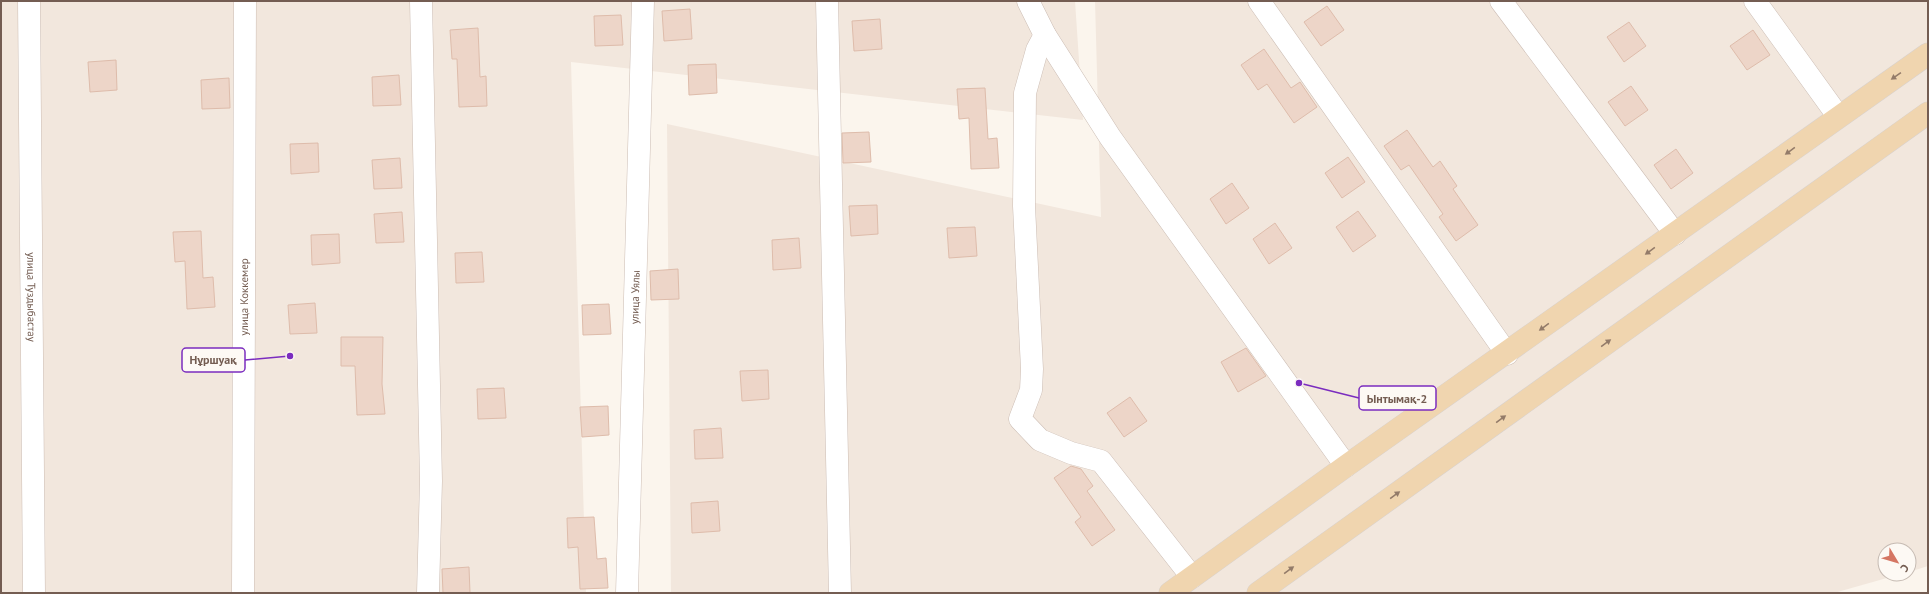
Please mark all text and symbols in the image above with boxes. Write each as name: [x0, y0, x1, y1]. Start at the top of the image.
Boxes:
one-way arrow: [1891, 72, 1901, 80]
one-way arrow: [1784, 147, 1795, 155]
one-way arrow: [1645, 247, 1655, 255]
street label: улица Туздыбастау: [24, 252, 39, 343]
street label: улица Коккемер: [237, 258, 251, 336]
street label: улица Уялы: [627, 270, 643, 324]
one-way arrow: [1539, 323, 1549, 331]
one-way arrow: [1601, 339, 1612, 347]
callout: Нұршуақ: [182, 348, 245, 372]
text: Нұршуақ: [189, 352, 237, 367]
callout: Ынтымақ-2: [1359, 386, 1436, 410]
text: Ынтымақ-2: [1367, 391, 1427, 406]
one-way arrow: [1495, 415, 1506, 423]
one-way arrow: [1390, 491, 1400, 499]
north arrow: [1877, 542, 1917, 582]
text: С: [1897, 561, 1912, 575]
one-way arrow: [1284, 566, 1295, 574]

